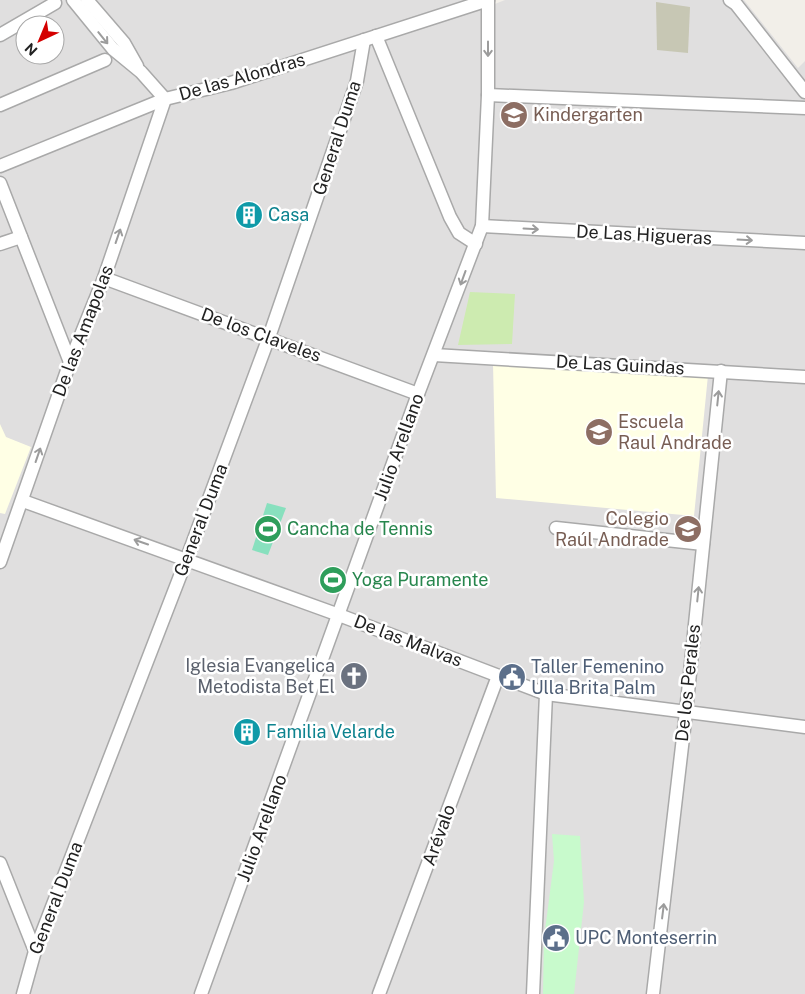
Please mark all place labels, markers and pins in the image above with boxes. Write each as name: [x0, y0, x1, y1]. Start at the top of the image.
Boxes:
school or university icon: Kindergarten: [499, 100, 529, 130]
place label: Kindergarten: [533, 104, 643, 125]
building icon: Casa: [234, 200, 264, 230]
place label: Casa: [268, 204, 309, 225]
place label: Escuela Raul Andrade: [618, 411, 732, 453]
school or university icon: Escuela Raul Andrade: [584, 417, 614, 447]
place label: Colegio Raúl Andrade: [555, 508, 669, 550]
sports icon: Cancha de Tennis: [253, 514, 283, 544]
school or university icon: Colegio Raúl Andrade: [673, 514, 703, 544]
place label: Cancha de Tennis: [287, 518, 433, 539]
sports icon: Yoga Puramente: [318, 565, 348, 595]
place label: Yoga Puramente: [352, 569, 489, 590]
place label: Iglesia Evangelica Metodista Bet El: [185, 655, 335, 697]
place label: Taller Femenino Ulla Brita Palm: [531, 656, 664, 698]
church icon: Iglesia Evangelica Metodista Bet El: [339, 661, 369, 691]
public building icon: Taller Femenino Ulla Brita Palm: [497, 662, 527, 692]
building icon: Familia Velarde: [232, 717, 262, 747]
place label: Familia Velarde: [266, 721, 395, 742]
public building icon: UPC Monteserrin: [541, 923, 571, 953]
place label: UPC Monteserrin: [575, 927, 717, 948]

